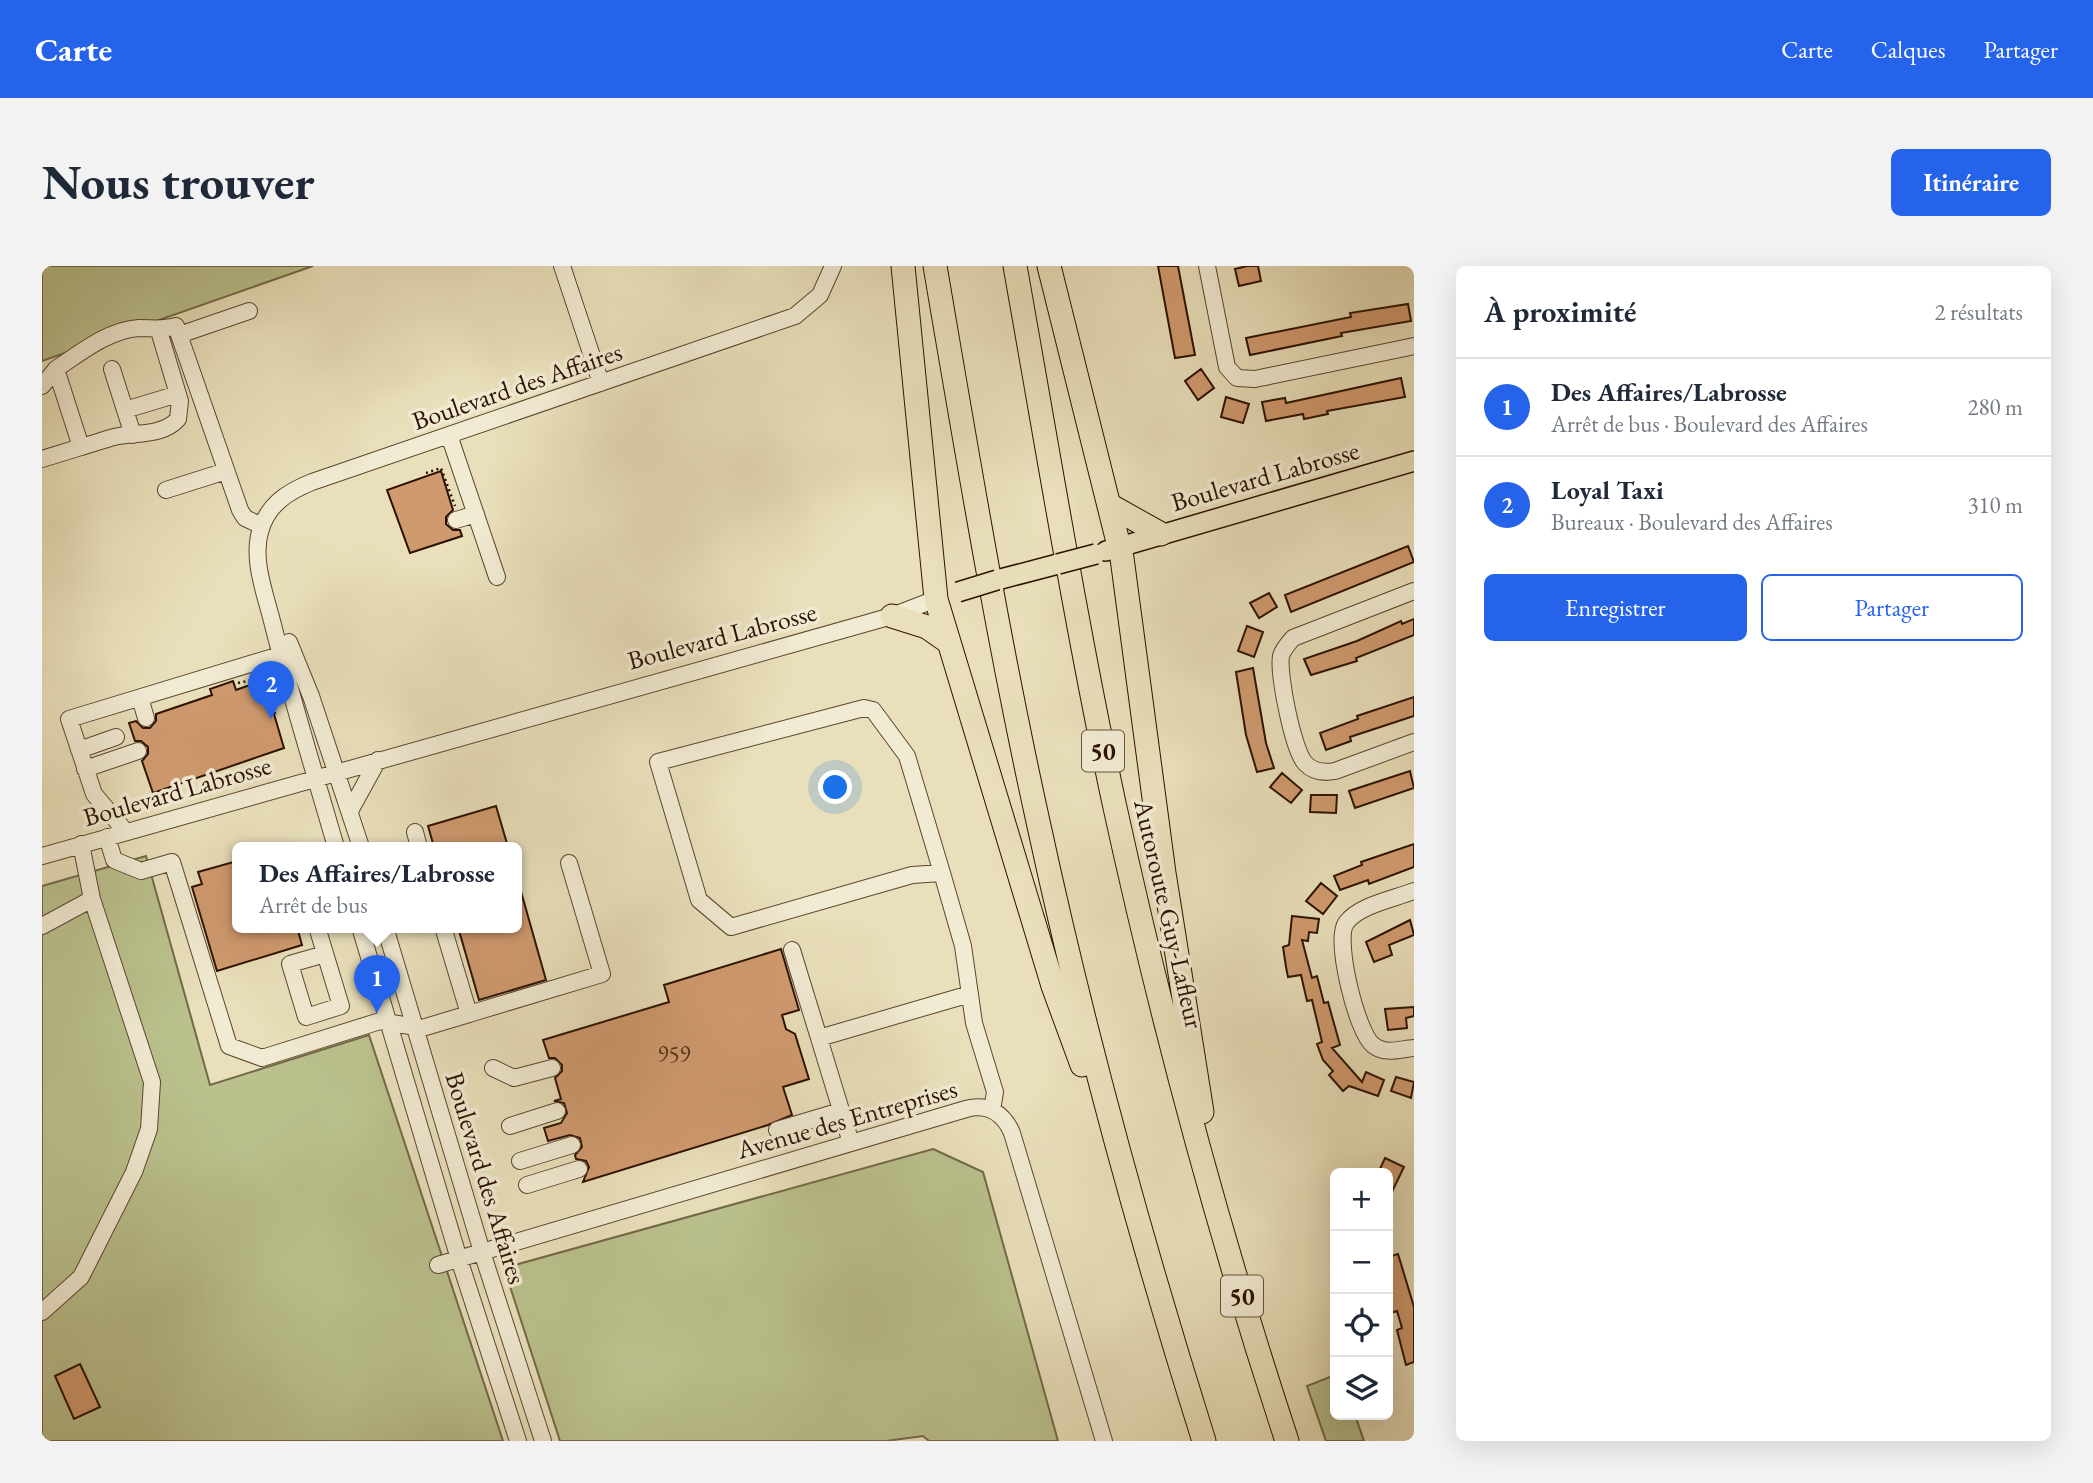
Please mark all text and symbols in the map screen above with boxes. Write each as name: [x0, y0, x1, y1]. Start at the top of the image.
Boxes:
text: Carte: [35, 28, 112, 71]
text: Carte: [1781, 34, 1833, 65]
text: Calques: [1871, 34, 1945, 65]
text: Partager: [1983, 34, 2058, 65]
button: Itinéraire: [1891, 149, 2051, 216]
text: Nous trouver: [42, 150, 315, 214]
text: À proximité: [1484, 292, 1636, 331]
text: 2 résultats: [1935, 297, 2023, 327]
street label: Boulevard des Affaires: [408, 334, 626, 438]
text: Des Affaires/Labrosse: [1551, 375, 1787, 409]
text: 1: [1501, 392, 1513, 422]
text: 280 m: [1967, 392, 2023, 422]
text: Arrêt de bus · Boulevard des Affaires: [1551, 409, 1868, 439]
street label: Boulevard Labrosse: [1167, 433, 1363, 519]
text: Loyal Taxi: [1551, 473, 1664, 507]
text: 2: [1501, 490, 1513, 520]
text: 310 m: [1967, 490, 2023, 520]
text: Bureaux · Boulevard des Affaires: [1551, 507, 1833, 537]
button: Enregistrer: [1484, 574, 1747, 641]
button: Partager: [1761, 574, 2023, 641]
street label: Boulevard Labrosse: [624, 594, 820, 678]
pin: 2: [248, 661, 294, 719]
road number: 50: [1082, 730, 1124, 772]
street label: Boulevard Labrosse: [79, 748, 275, 834]
your location: [818, 770, 852, 804]
street label: Autoroute Guy-Lafleur: [1126, 795, 1212, 1032]
popup: [232, 842, 522, 933]
text: Des Affaires/Labrosse: [259, 856, 495, 890]
text: Arrêt de bus: [259, 890, 368, 920]
pin: 1: [354, 955, 400, 1013]
house number: 959: [657, 1039, 691, 1069]
street label: Boulevard des Affaires: [438, 1068, 534, 1288]
street label: Avenue des Entreprises: [732, 1071, 961, 1167]
map controls: [1330, 1168, 1393, 1420]
button: +: [1330, 1168, 1393, 1231]
button: −: [1330, 1231, 1393, 1294]
road number: 50: [1221, 1276, 1263, 1316]
button: locate: [1330, 1294, 1393, 1357]
button: layers: [1330, 1357, 1393, 1420]

